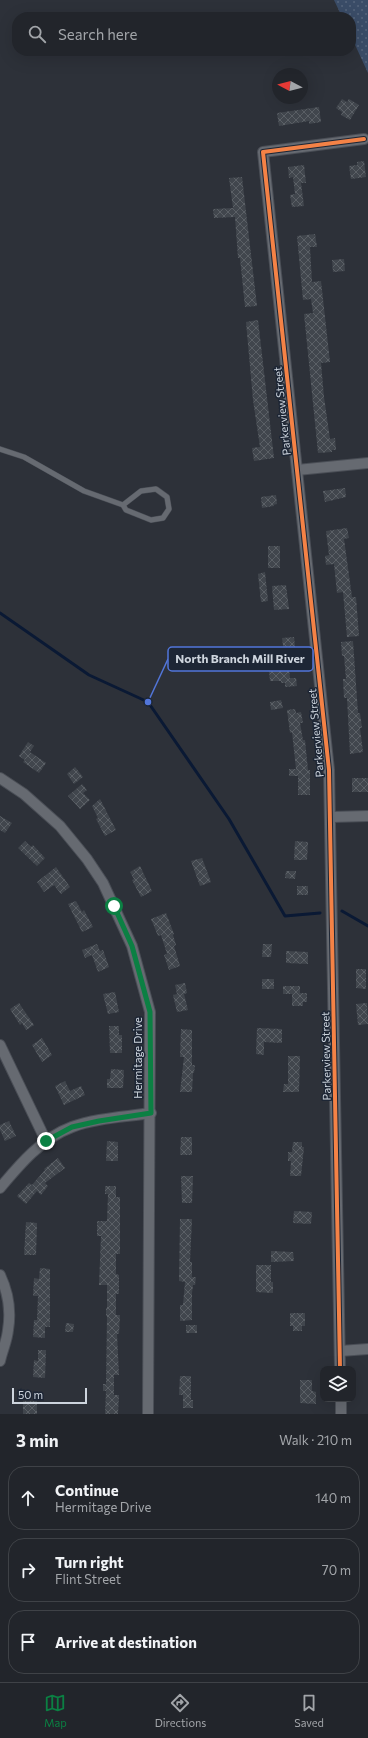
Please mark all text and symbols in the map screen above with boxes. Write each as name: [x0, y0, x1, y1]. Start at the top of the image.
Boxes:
search box: [12, 12, 356, 56]
icon: search: [26, 23, 48, 45]
text: Search here: [58, 25, 137, 43]
north arrow: [272, 68, 308, 104]
street label: Parkerview Street: [270, 366, 293, 456]
callout: North Branch Mill River: [168, 647, 313, 671]
text: North Branch Mill River: [175, 651, 305, 665]
street label: Parkerview Street: [305, 688, 326, 778]
route start: [105, 897, 123, 915]
street label: Parkerview Street: [318, 1011, 333, 1101]
street label: Hermitage Drive: [131, 1017, 144, 1099]
route end: [37, 1132, 55, 1150]
map controls: [320, 1366, 356, 1402]
button: layers: [320, 1366, 356, 1402]
scale bar: [12, 1386, 87, 1405]
text: 50 m: [18, 1388, 43, 1401]
text: 3 min: [16, 1430, 59, 1451]
text: Walk · 210 m: [279, 1432, 352, 1448]
text: Continue: [55, 1481, 119, 1499]
icon: ahead: [17, 1487, 39, 1509]
text: 140 m: [315, 1490, 351, 1506]
text: Hermitage Drive: [55, 1499, 151, 1515]
text: Turn right: [55, 1553, 124, 1571]
icon: right: [17, 1559, 39, 1581]
text: 70 m: [322, 1562, 351, 1578]
text: Flint Street: [55, 1571, 121, 1587]
icon: arrive: [17, 1631, 39, 1653]
text: Arrive at destination: [55, 1633, 197, 1651]
tab: Map: [44, 1692, 67, 1729]
tab: Directions: [155, 1692, 206, 1729]
tab: Saved: [294, 1692, 324, 1729]

